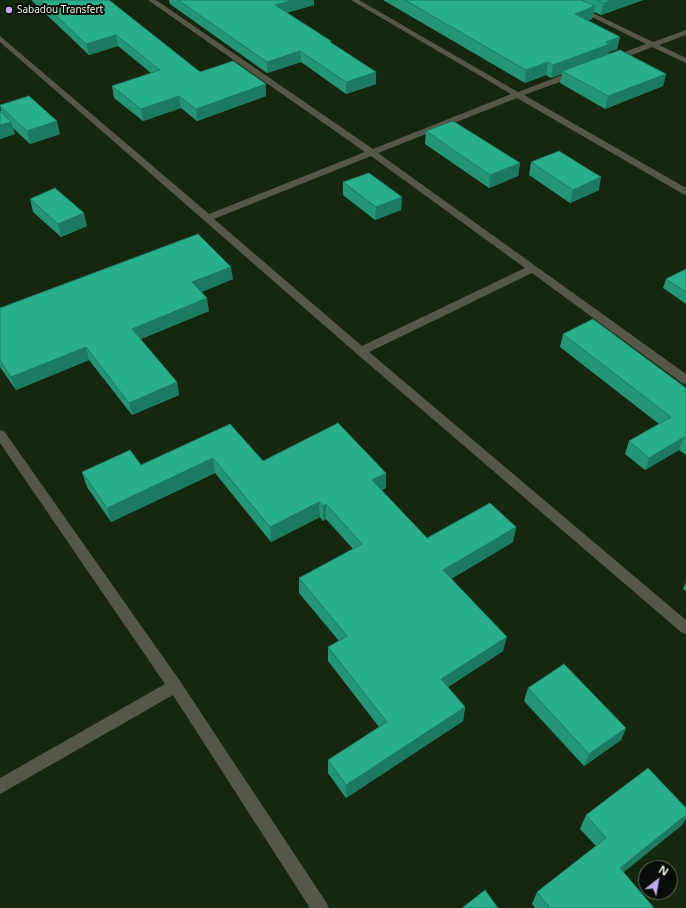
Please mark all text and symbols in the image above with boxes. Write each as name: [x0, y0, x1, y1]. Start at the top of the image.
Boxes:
place label: Sabadou Transfert: [17, 4, 103, 16]
marker: Sabadou Transfert: [4, 5, 14, 15]
north arrow: [638, 860, 678, 900]
text: N: [656, 861, 672, 879]

